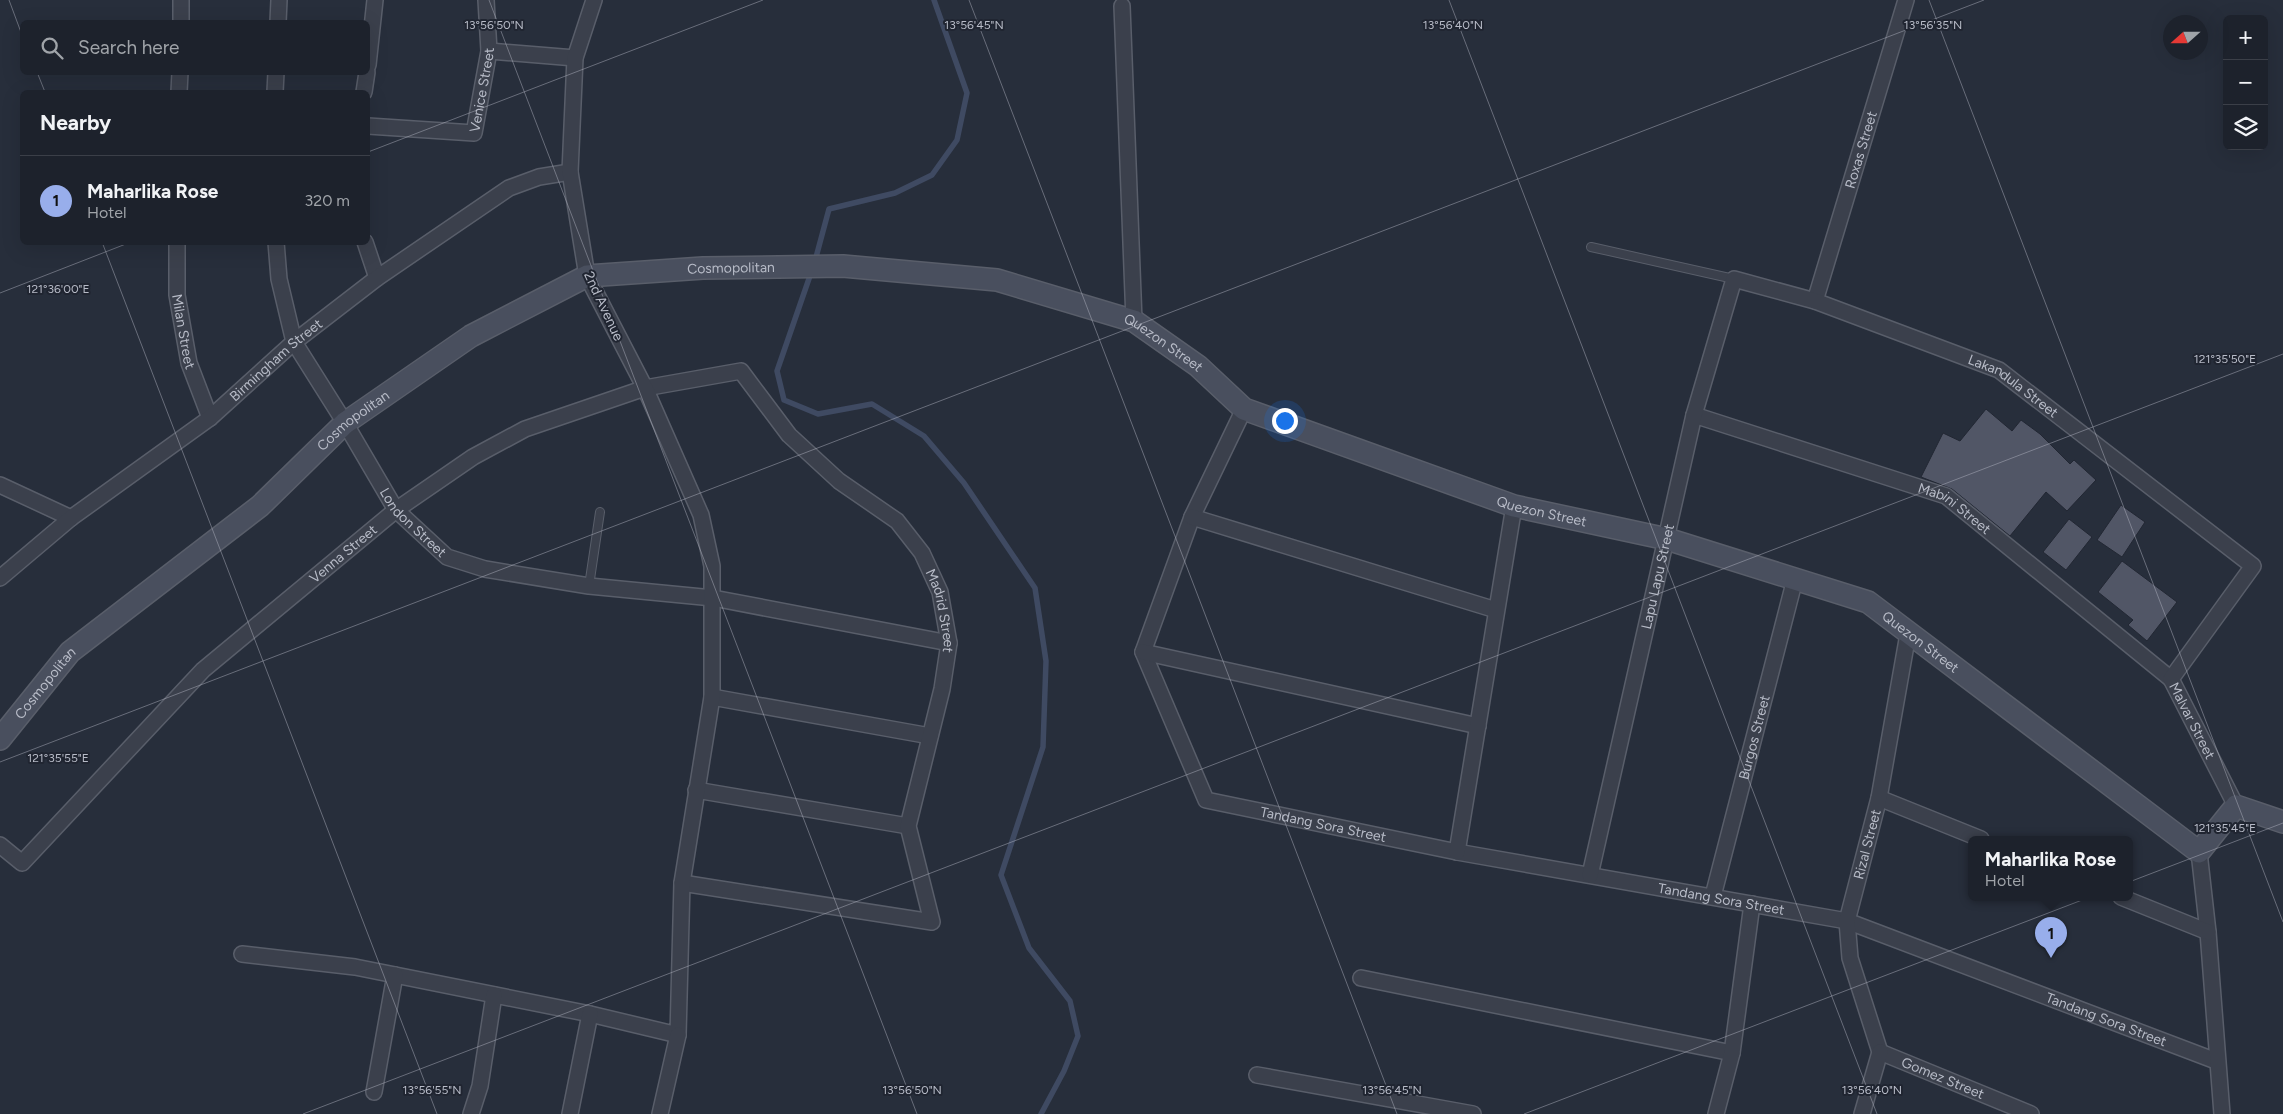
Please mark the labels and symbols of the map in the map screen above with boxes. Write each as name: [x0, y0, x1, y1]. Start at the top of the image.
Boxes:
north arrow: [2163, 15, 2208, 60]
text: 13°56'50"N: [464, 18, 524, 32]
text: 13°56'45"N: [944, 18, 1004, 32]
text: 13°56'40"N: [1423, 18, 1483, 32]
text: 13°56'35"N: [1904, 18, 1962, 32]
street label: Venice Street: [466, 47, 498, 134]
street label: Roxas Street: [1842, 109, 1881, 191]
street label: Cosmopolitan: [687, 259, 775, 278]
street label: 2nd Avenue: [580, 269, 627, 344]
text: 121°36'00"E: [26, 282, 90, 296]
street label: Milan Street: [168, 293, 199, 372]
street label: Quezon Street: [1122, 311, 1206, 375]
street label: Birmingham Street: [226, 315, 326, 405]
street label: Lakandula Street: [1966, 351, 2061, 422]
text: 121°35'50"E: [2194, 352, 2256, 366]
street label: Cosmopolitan: [314, 387, 393, 455]
your location: [1272, 408, 1298, 434]
street label: Mabini Street: [1916, 480, 1994, 538]
street label: London Street: [376, 485, 450, 561]
street label: Quezon Street: [1494, 492, 1588, 530]
street label: Venna Street: [306, 521, 381, 587]
street label: Lapu Lapu Street: [1638, 522, 1678, 631]
street label: Madrid Street: [922, 566, 957, 654]
street label: Quezon Street: [1879, 608, 1962, 677]
street label: Cosmopolitan: [11, 643, 79, 723]
street label: Malvar Street: [2165, 680, 2219, 762]
street label: Burgos Street: [1735, 693, 1774, 781]
text: 121°35'55"E: [27, 751, 89, 765]
street label: Tandang Sora Street: [1259, 803, 1387, 846]
street label: Rizal Street: [1850, 808, 1885, 881]
text: 121°35'45"E: [2194, 821, 2256, 835]
street label: Tandang Sora Street: [1657, 880, 1786, 919]
pin: 1: [2035, 917, 2067, 958]
street label: Tandang Sora Street: [2043, 989, 2169, 1050]
street label: Gomez Street: [1899, 1054, 1987, 1103]
text: 13°56'55"N: [403, 1083, 461, 1097]
text: 13°56'50"N: [882, 1083, 942, 1097]
text: 13°56'45"N: [1362, 1083, 1422, 1097]
text: 13°56'40"N: [1842, 1083, 1902, 1097]

